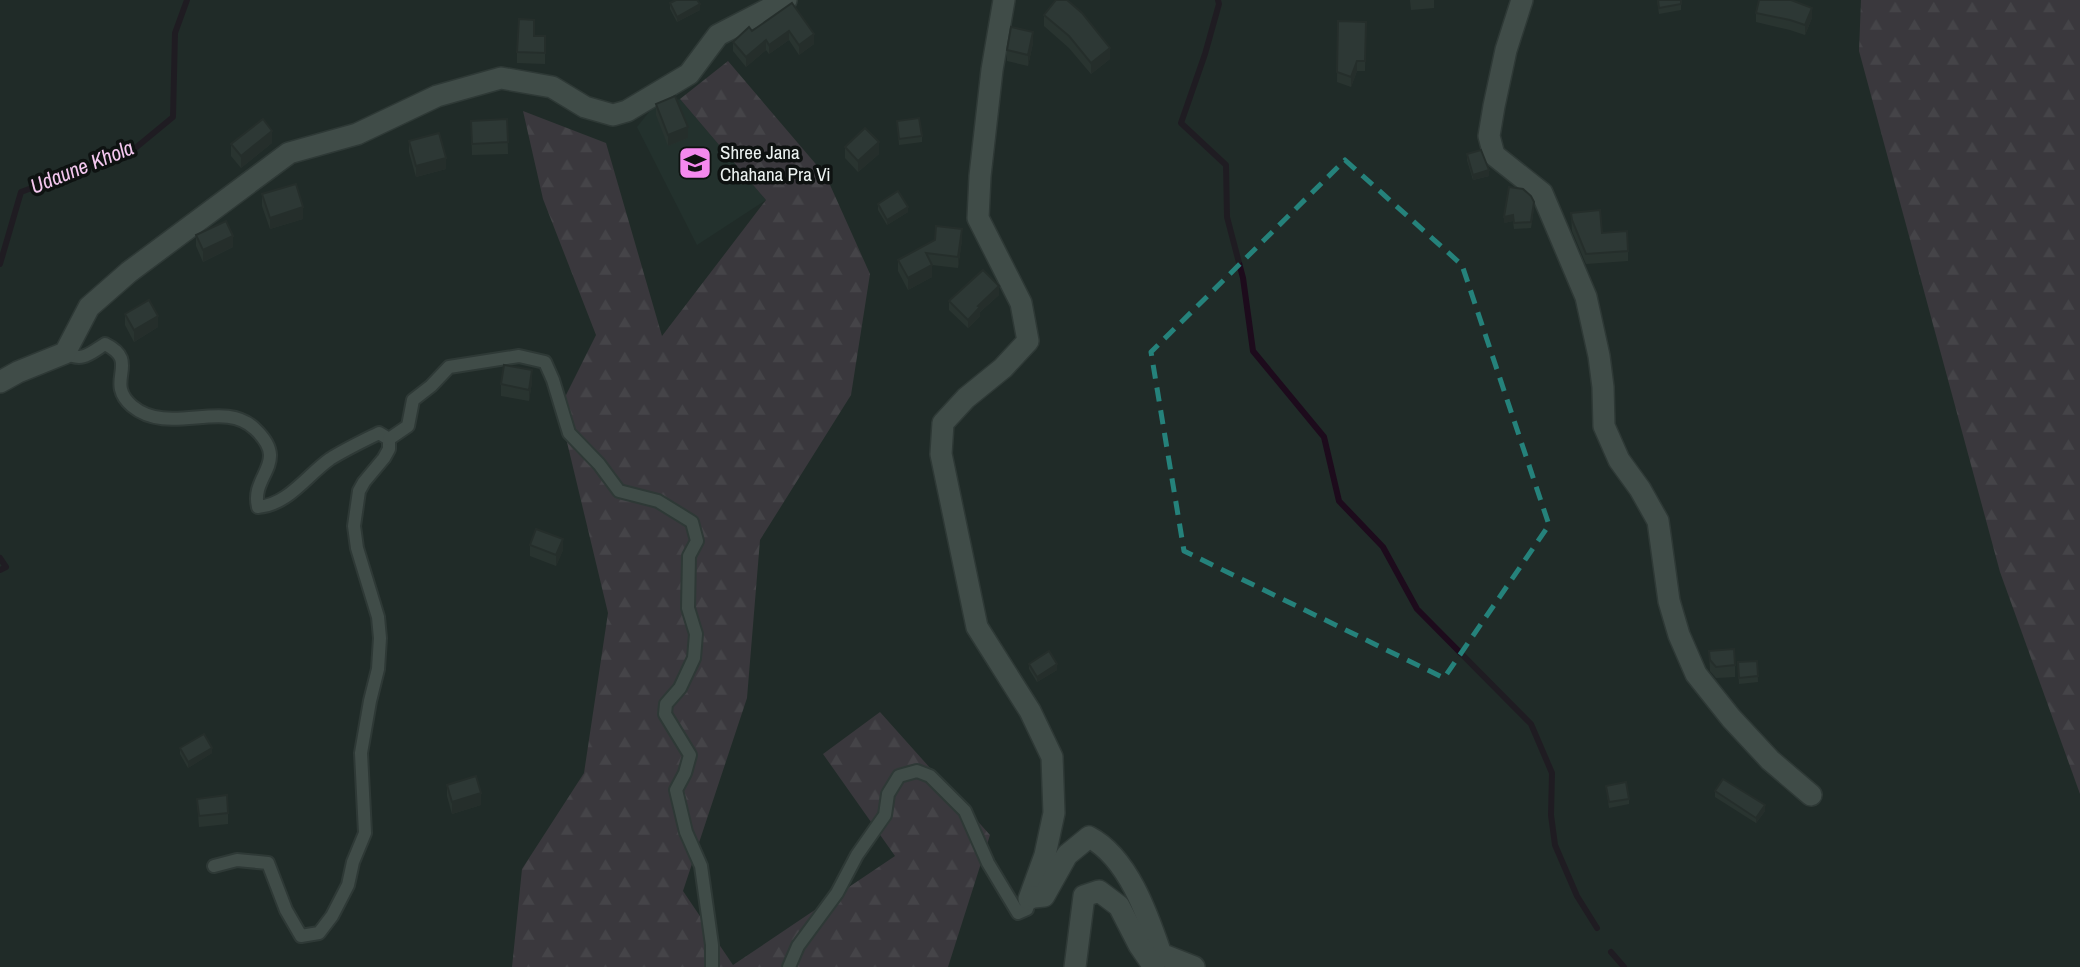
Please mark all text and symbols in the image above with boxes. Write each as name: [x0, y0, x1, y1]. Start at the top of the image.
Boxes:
water label: Udaune Khola: [26, 133, 138, 200]
place label: Shree Jana Chahana Pra Vi: [720, 139, 831, 187]
school or university icon: Shree Jana Chahana Pra Vi: [676, 144, 714, 182]

